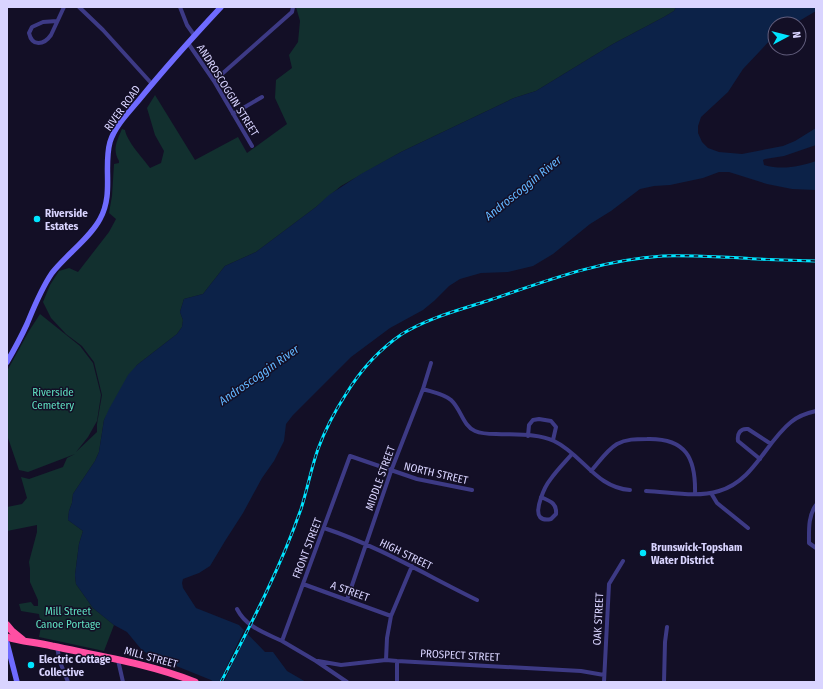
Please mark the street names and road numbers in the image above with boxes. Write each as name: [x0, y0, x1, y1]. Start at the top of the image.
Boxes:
street label: ANDROSCOGGIN STREET: [194, 42, 262, 139]
street label: RIVER ROAD: [102, 83, 143, 134]
street label: MIDDLE STREET: [363, 443, 398, 512]
street label: NORTH STREET: [403, 460, 470, 487]
street label: FRONT STREET: [290, 515, 325, 580]
street label: HIGH STREET: [377, 536, 435, 573]
street label: A STREET: [329, 579, 372, 605]
street label: OAK STREET: [591, 591, 606, 646]
street label: MILL STREET: [123, 644, 180, 671]
street label: PROSPECT STREET: [420, 647, 501, 664]

